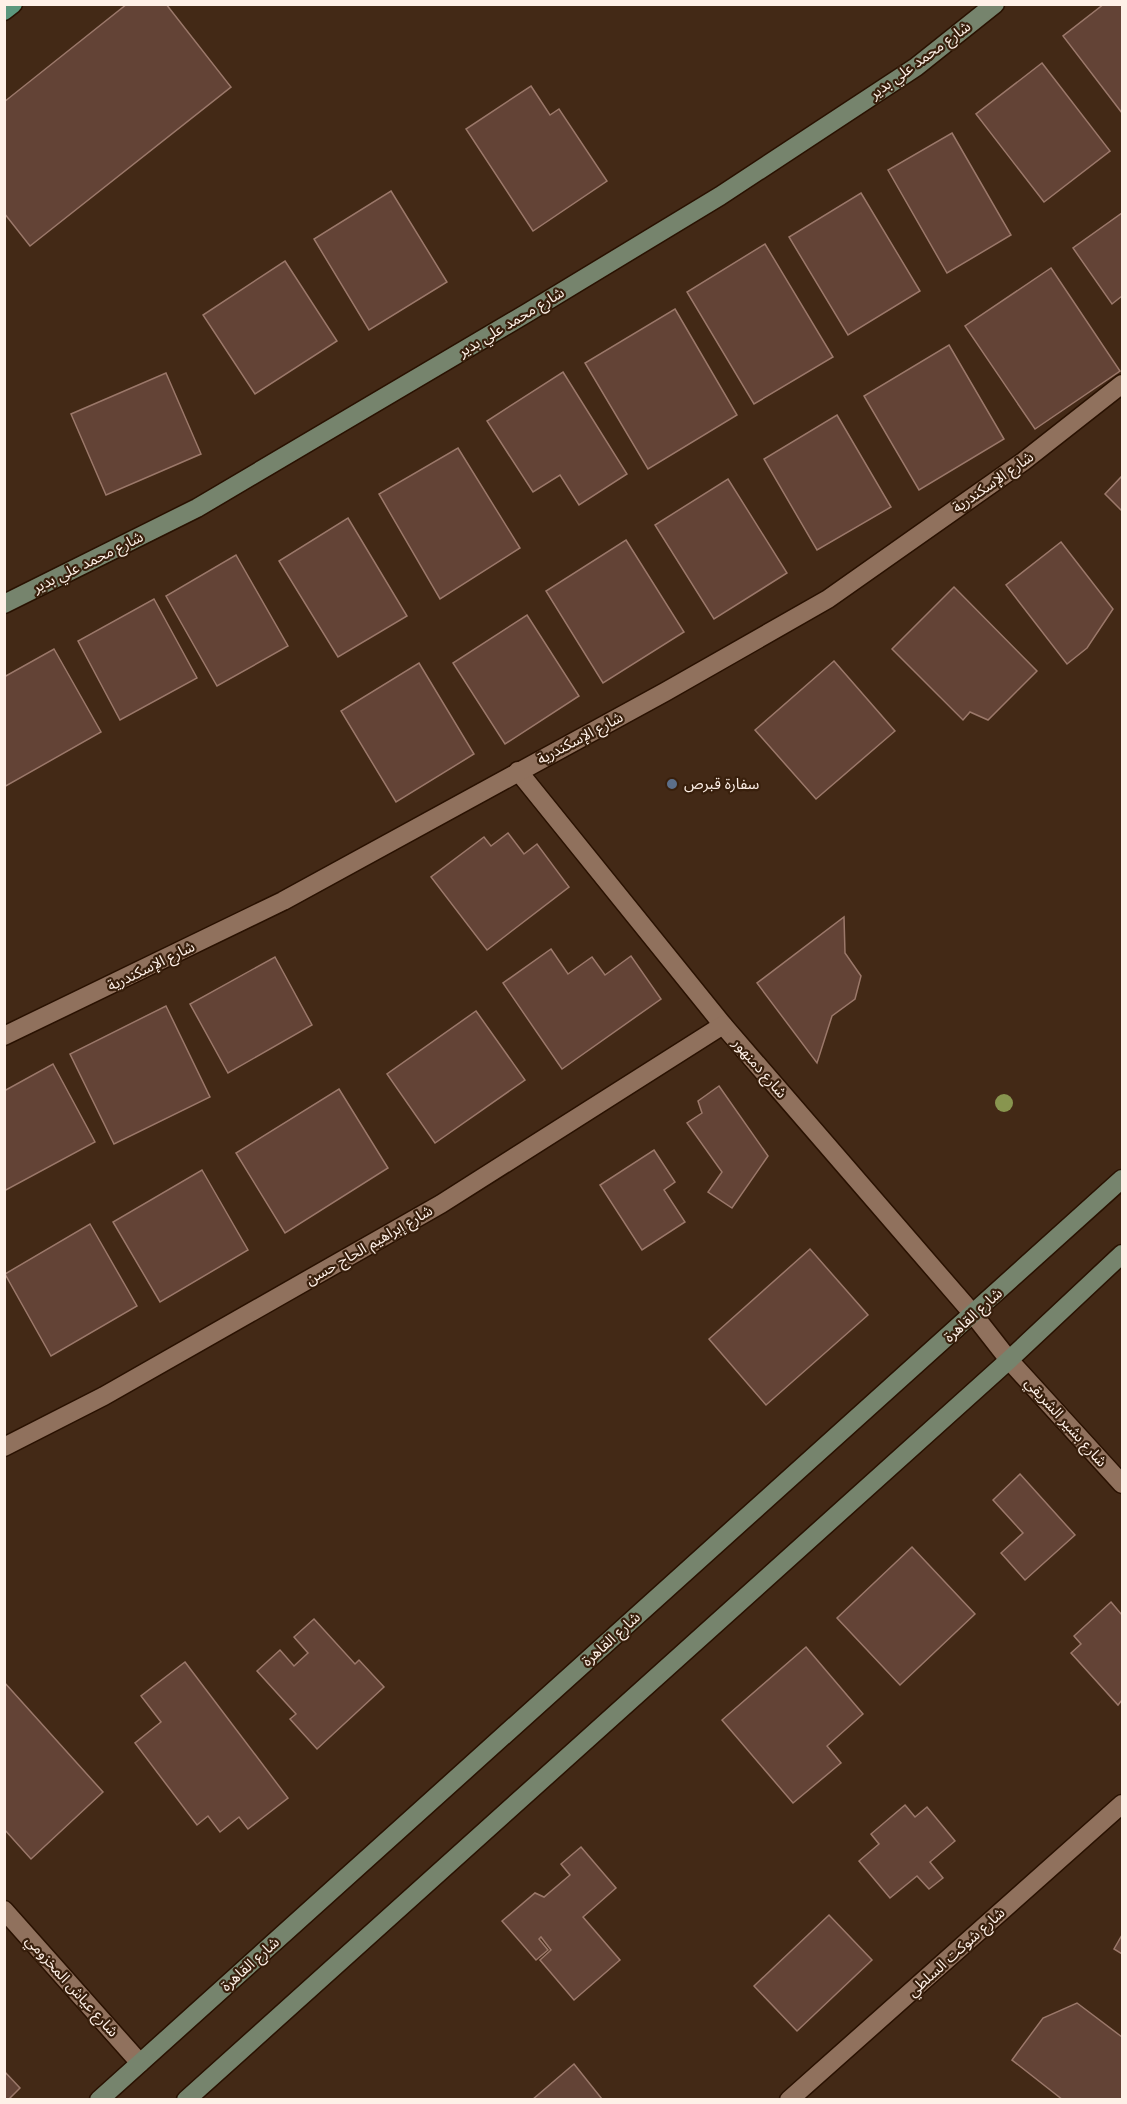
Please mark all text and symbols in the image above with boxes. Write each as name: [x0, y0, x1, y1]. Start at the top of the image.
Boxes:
street label: شارع محمد علي بدير: [864, 16, 976, 106]
street label: شارع محمد علي بدير: [453, 281, 569, 364]
street label: شارع الإسكندرية: [948, 446, 1039, 519]
street label: شارع محمد علي بدير: [28, 526, 148, 600]
street label: شارع الإسكندرية: [533, 706, 628, 771]
place label: سفارة قبرص: [684, 773, 760, 793]
marker: سفارة قبرص: [665, 777, 679, 791]
street label: شارع الإسكندرية: [104, 935, 199, 998]
street label: شارع دمنهور: [726, 1032, 793, 1104]
street label: شارع إبراهيم الحاج حسن: [301, 1199, 437, 1291]
street label: شارع القاهرة: [939, 1282, 1008, 1348]
street label: شارع بشير الشريقي: [1019, 1372, 1112, 1473]
street label: شارع القاهرة: [577, 1606, 646, 1672]
street label: شارع شوكت السلطي: [902, 1902, 1011, 2003]
street label: شارع عياش المخزومي: [20, 1930, 124, 2042]
street label: شارع القاهرة: [216, 1931, 285, 1997]

